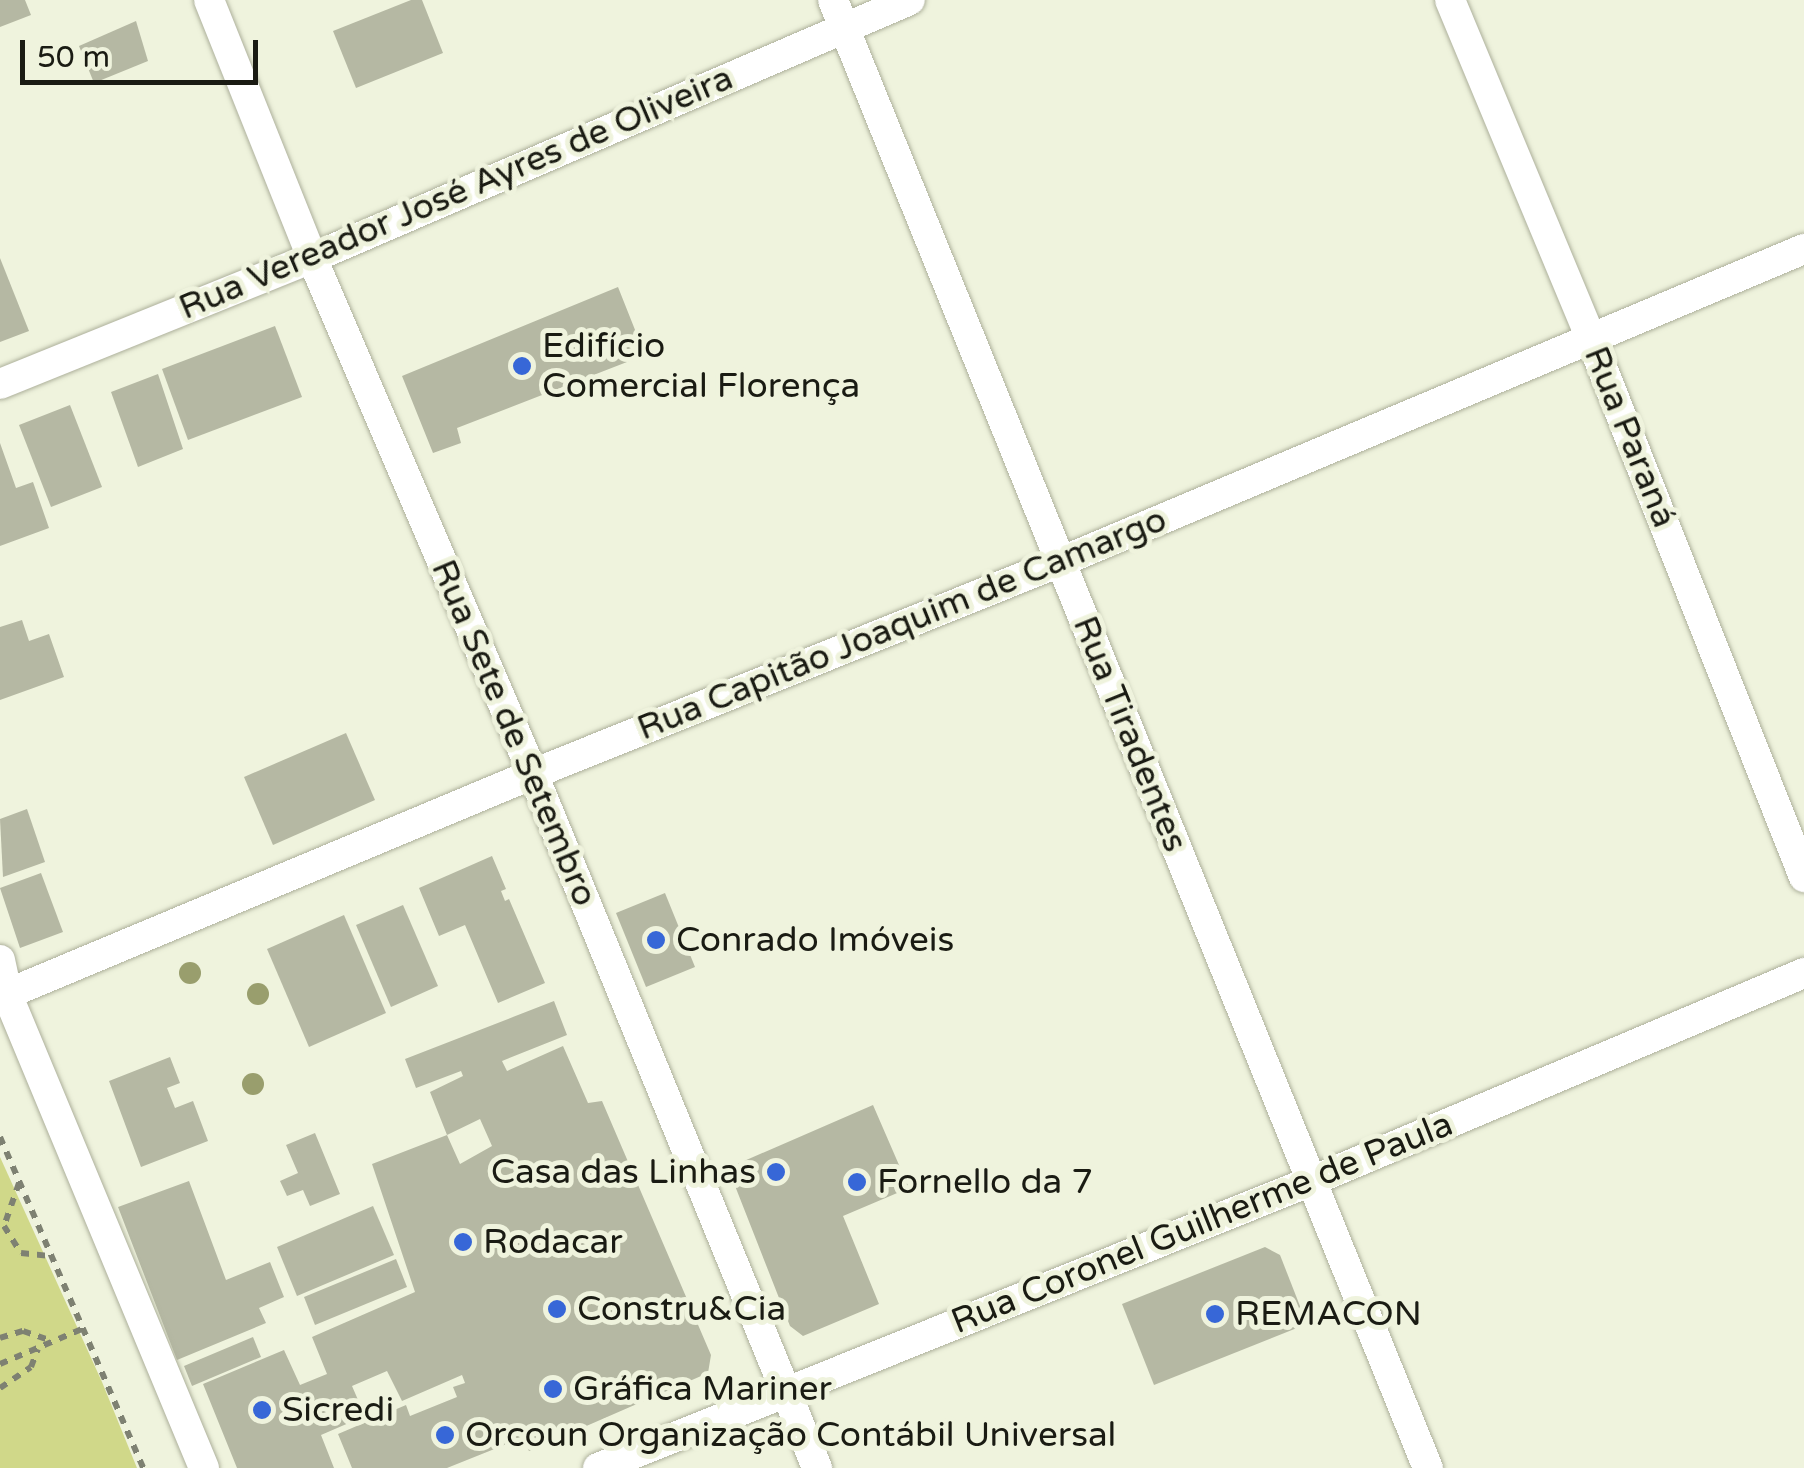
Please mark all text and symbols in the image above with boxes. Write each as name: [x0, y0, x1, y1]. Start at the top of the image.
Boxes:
scale bar: [25, 20, 262, 82]
text: 50 m: [37, 39, 110, 76]
street label: Rua Vereador José Ayres de Oliveira: [173, 57, 739, 329]
place label: Edifício Comercial Florença: [542, 325, 860, 407]
street label: Rua Paraná: [1575, 340, 1685, 534]
marker: Edifício Comercial Florença: [511, 355, 533, 377]
street label: Rua Capitão Joaquim de Camargo: [631, 498, 1173, 750]
street label: Rua Sete de Setembro: [422, 554, 606, 912]
street label: Rua Tiradentes: [1064, 610, 1196, 858]
place label: Conrado Imóveis: [676, 919, 954, 961]
marker: Conrado Imóveis: [645, 929, 667, 951]
street label: Rua Coronel Guilherme de Paula: [945, 1103, 1459, 1343]
place label: Casa das Linhas: [491, 1151, 756, 1193]
marker: Casa das Linhas: [765, 1161, 787, 1183]
place label: Fornello da 7: [877, 1161, 1093, 1203]
marker: Fornello da 7: [846, 1171, 868, 1193]
place label: Rodacar: [483, 1221, 623, 1263]
marker: Rodacar: [452, 1231, 474, 1253]
place label: Constru&Cia: [577, 1288, 786, 1330]
place label: REMACON: [1235, 1293, 1422, 1335]
marker: Constru&Cia: [546, 1298, 568, 1320]
marker: REMACON: [1204, 1303, 1226, 1325]
place label: Gráfica Mariner: [573, 1368, 832, 1410]
marker: Gráfica Mariner: [542, 1378, 564, 1400]
place label: Sicredi: [282, 1389, 394, 1431]
marker: Sicredi: [251, 1399, 273, 1421]
place label: Orcoun Organização Contábil Universal: [465, 1414, 1116, 1456]
marker: Orcoun Organização Contábil Universal: [434, 1424, 456, 1446]

